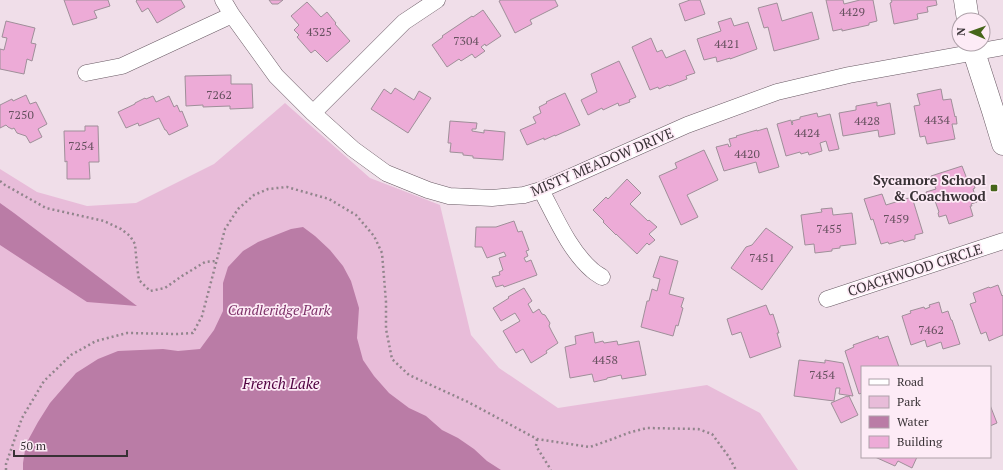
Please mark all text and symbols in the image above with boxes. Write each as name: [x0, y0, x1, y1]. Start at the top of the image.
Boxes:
house number: 4429: [839, 4, 865, 19]
north arrow: [951, 12, 991, 52]
house number: 4325: [306, 24, 332, 39]
text: N: [954, 27, 968, 36]
house number: 7304: [453, 33, 479, 48]
house number: 4421: [714, 36, 740, 51]
house number: 7262: [206, 87, 232, 102]
house number: 7250: [8, 107, 34, 122]
house number: 4434: [924, 112, 950, 127]
house number: 4428: [854, 113, 880, 128]
street label: MISTY MEADOW DRIVE: [528, 123, 676, 200]
house number: 4424: [794, 125, 820, 140]
house number: 7254: [68, 138, 94, 153]
house number: 4420: [734, 146, 760, 161]
place label: Sycamore School & Coachwood: [873, 170, 987, 205]
marker: Sycamore School & Coachwood: [989, 183, 999, 193]
house number: 7459: [883, 211, 909, 226]
house number: 7455: [816, 221, 842, 236]
street label: COACHWOOD CIRCLE: [845, 239, 984, 300]
house number: 7451: [749, 250, 775, 265]
park label: Candleridge Park: [228, 300, 331, 319]
house number: 7462: [918, 322, 944, 337]
house number: 4458: [592, 352, 618, 367]
legend: [861, 366, 991, 458]
house number: 7454: [809, 367, 835, 382]
water label: French Lake: [241, 373, 320, 393]
text: Road: [897, 374, 924, 389]
text: Park: [897, 394, 922, 409]
text: Water: [897, 414, 929, 429]
scale bar: [14, 432, 127, 458]
text: Building: [897, 434, 943, 449]
text: 50 m: [20, 438, 47, 453]

